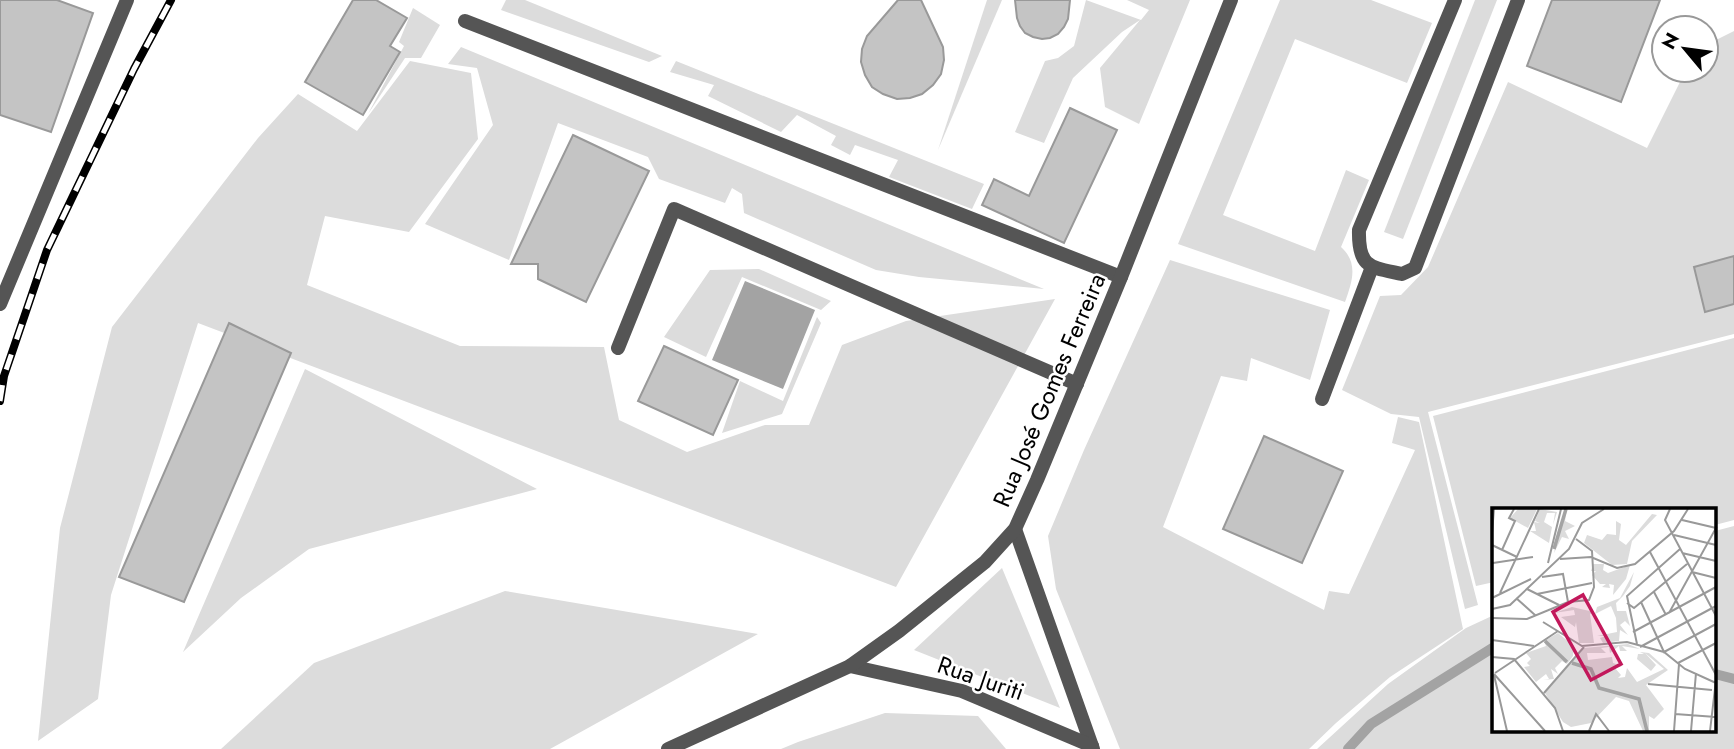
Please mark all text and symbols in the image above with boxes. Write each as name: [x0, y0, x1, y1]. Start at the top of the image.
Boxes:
north arrow: [1650, 14, 1720, 84]
text: N: [1655, 28, 1686, 54]
street label: Rua José Gomes Ferreira: [984, 268, 1114, 512]
inset map: [1492, 508, 1716, 732]
street label: Rua Juriti: [933, 647, 1029, 709]

